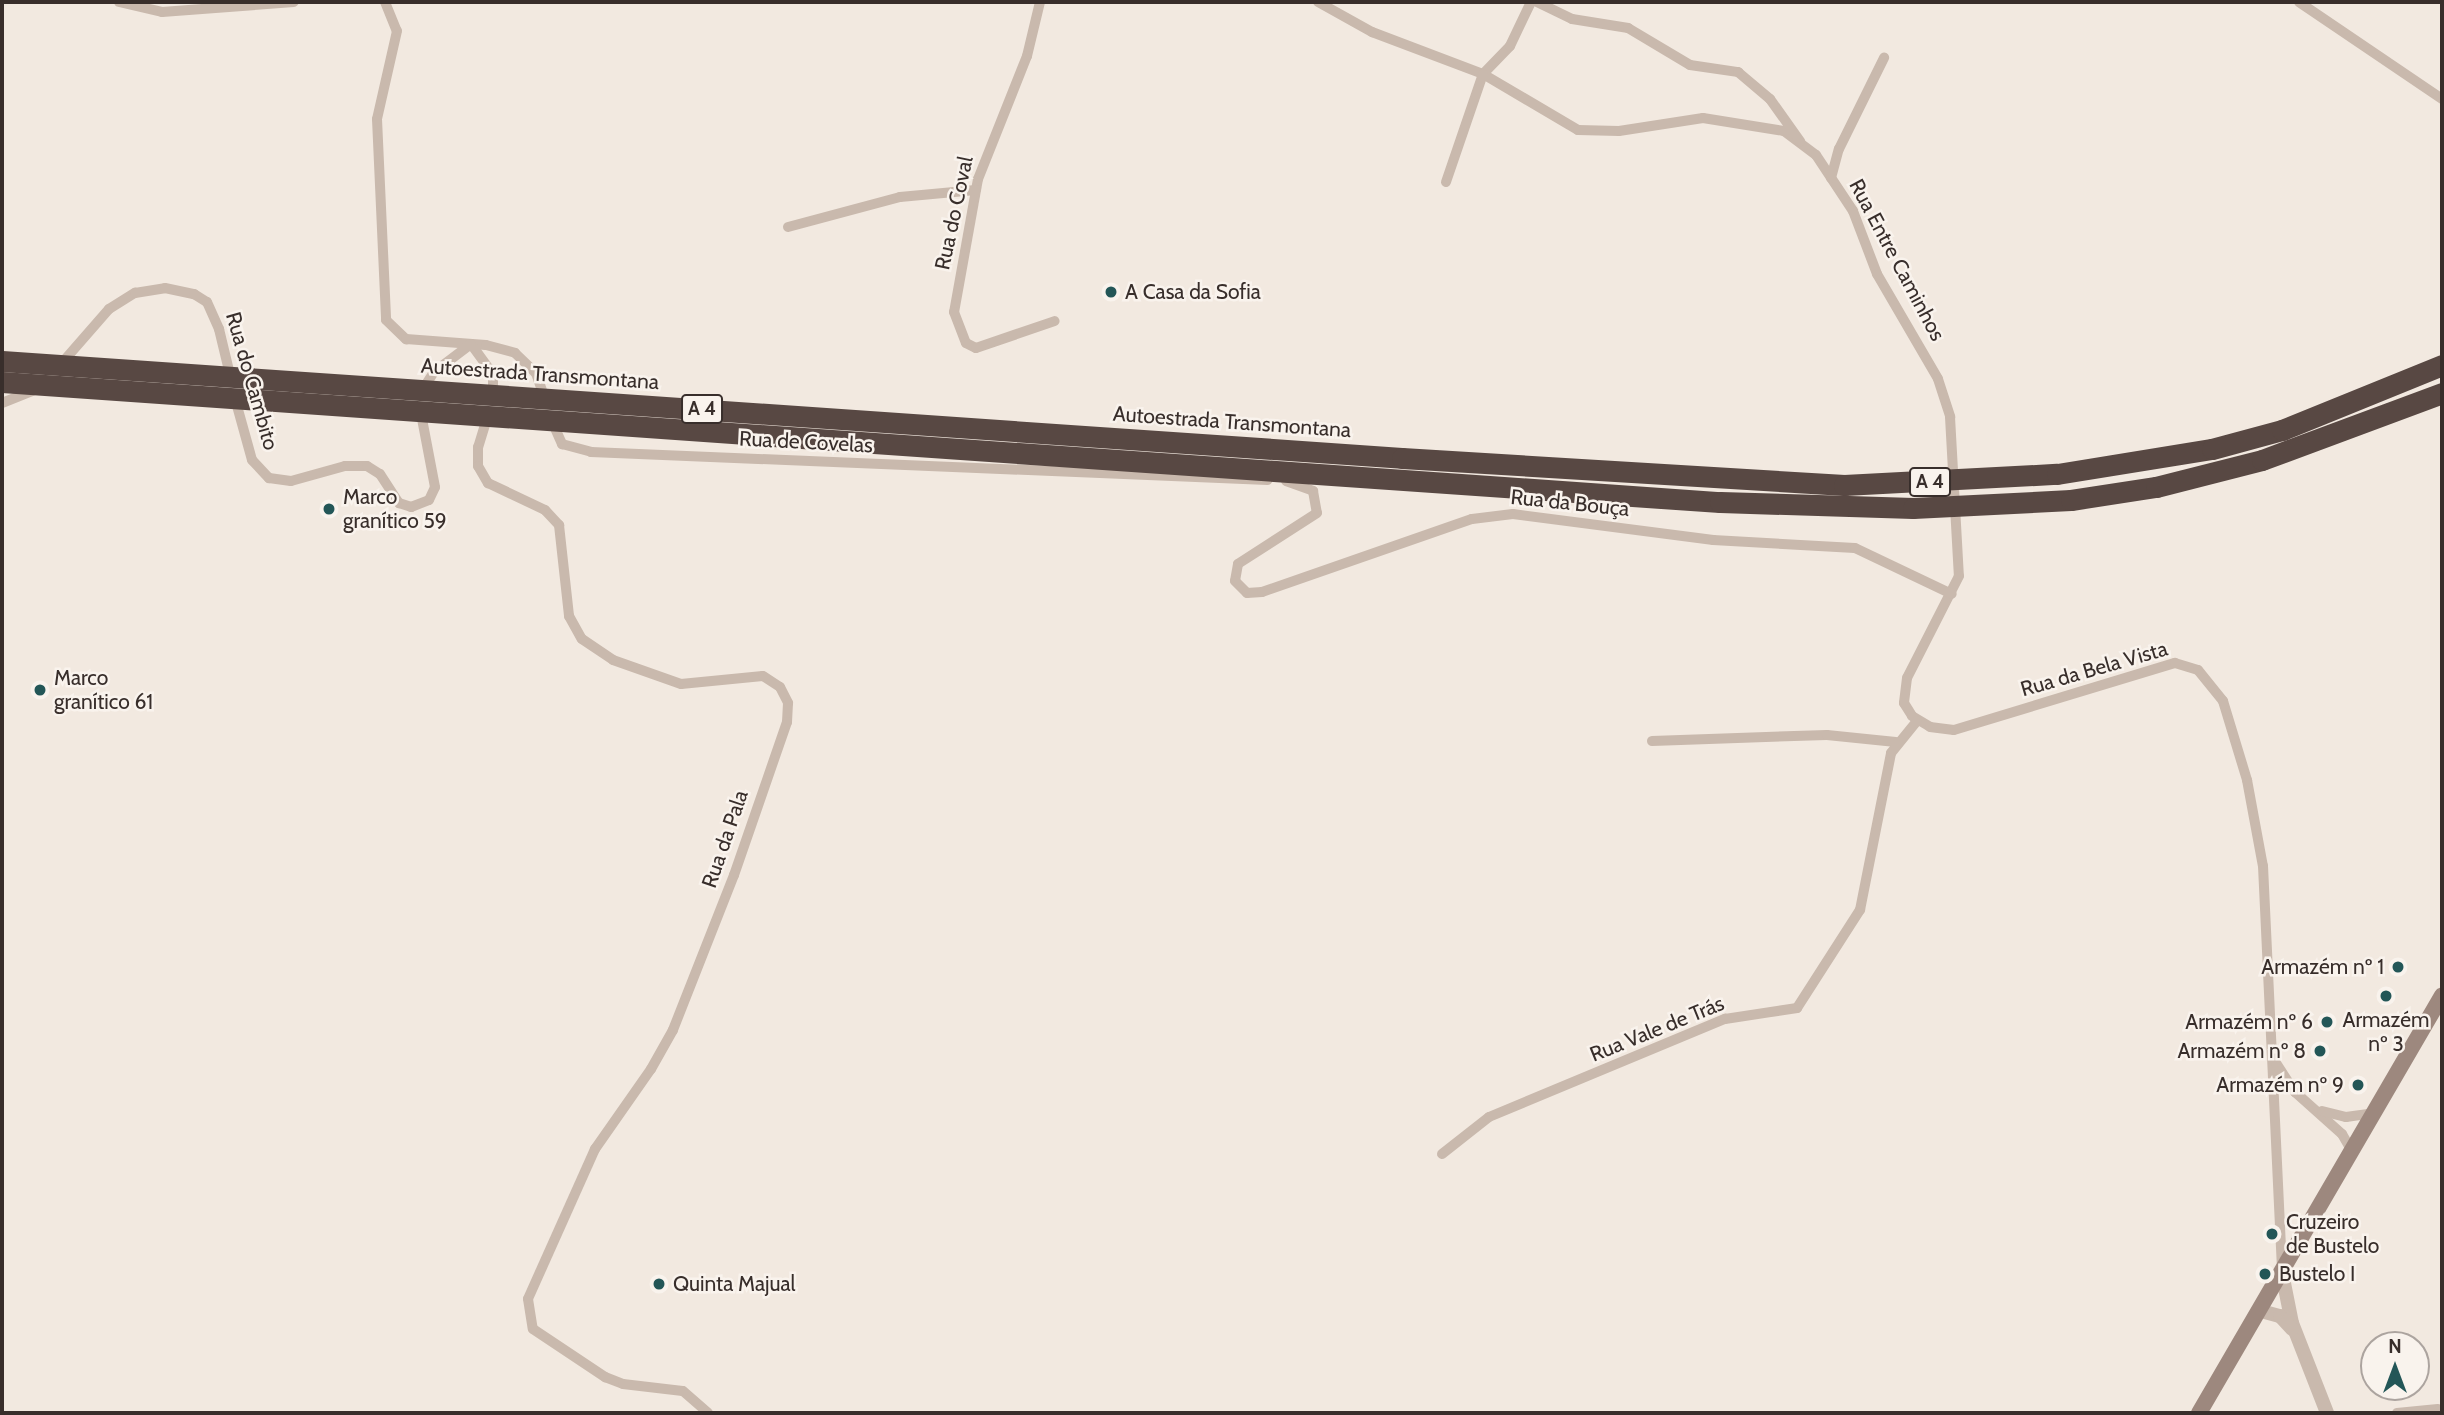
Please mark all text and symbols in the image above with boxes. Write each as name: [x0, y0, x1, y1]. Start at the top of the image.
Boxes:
street label: Rua do Coval: [930, 154, 978, 272]
street label: Rua Entre Caminhos: [1844, 175, 1950, 345]
place label: A Casa da Sofia: [1125, 279, 1261, 305]
marker: A Casa da Sofia: [1103, 284, 1119, 300]
street label: Rua do Cambito: [220, 309, 284, 453]
street label: Autoestrada Transmontana: [420, 353, 660, 395]
road number: A 4: [681, 394, 723, 424]
street label: Autoestrada Transmontana: [1112, 401, 1352, 443]
street label: Rua de Covelas: [738, 426, 874, 458]
road number: A 4: [1909, 467, 1951, 498]
place label: Marco granítico 59: [343, 484, 447, 534]
street label: Rua da Bouça: [1509, 484, 1631, 522]
marker: Marco granítico 59: [321, 501, 337, 517]
street label: Rua da Bela Vista: [2018, 636, 2170, 702]
place label: Marco granítico 61: [54, 665, 153, 715]
marker: Marco granítico 61: [32, 682, 48, 698]
street label: Rua da Pala: [697, 787, 753, 891]
place label: Armazém nº 1: [2261, 954, 2384, 980]
marker: Armazém nº 1: [2390, 959, 2406, 975]
marker: Armazém nº 3: [2378, 988, 2394, 1004]
street label: Rua Vale de Trás: [1586, 991, 1728, 1067]
place label: Armazém nº 3: [2343, 1007, 2429, 1057]
place label: Armazém nº 6: [2185, 1009, 2313, 1035]
marker: Armazém nº 6: [2319, 1014, 2335, 1030]
place label: Armazém nº 8: [2177, 1038, 2306, 1064]
marker: Armazém nº 8: [2312, 1043, 2328, 1059]
place label: Armazém nº 9: [2216, 1072, 2344, 1098]
marker: Armazém nº 9: [2350, 1077, 2366, 1093]
place label: Cruzeiro de Bustelo: [2286, 1209, 2379, 1259]
marker: Cruzeiro de Bustelo: [2264, 1226, 2280, 1242]
place label: Bustelo I: [2279, 1261, 2355, 1287]
marker: Bustelo I: [2257, 1266, 2273, 1282]
place label: Quinta Majual: [673, 1271, 795, 1297]
marker: Quinta Majual: [651, 1276, 667, 1292]
north arrow: [2360, 1331, 2430, 1401]
text: N: [2388, 1335, 2402, 1358]

